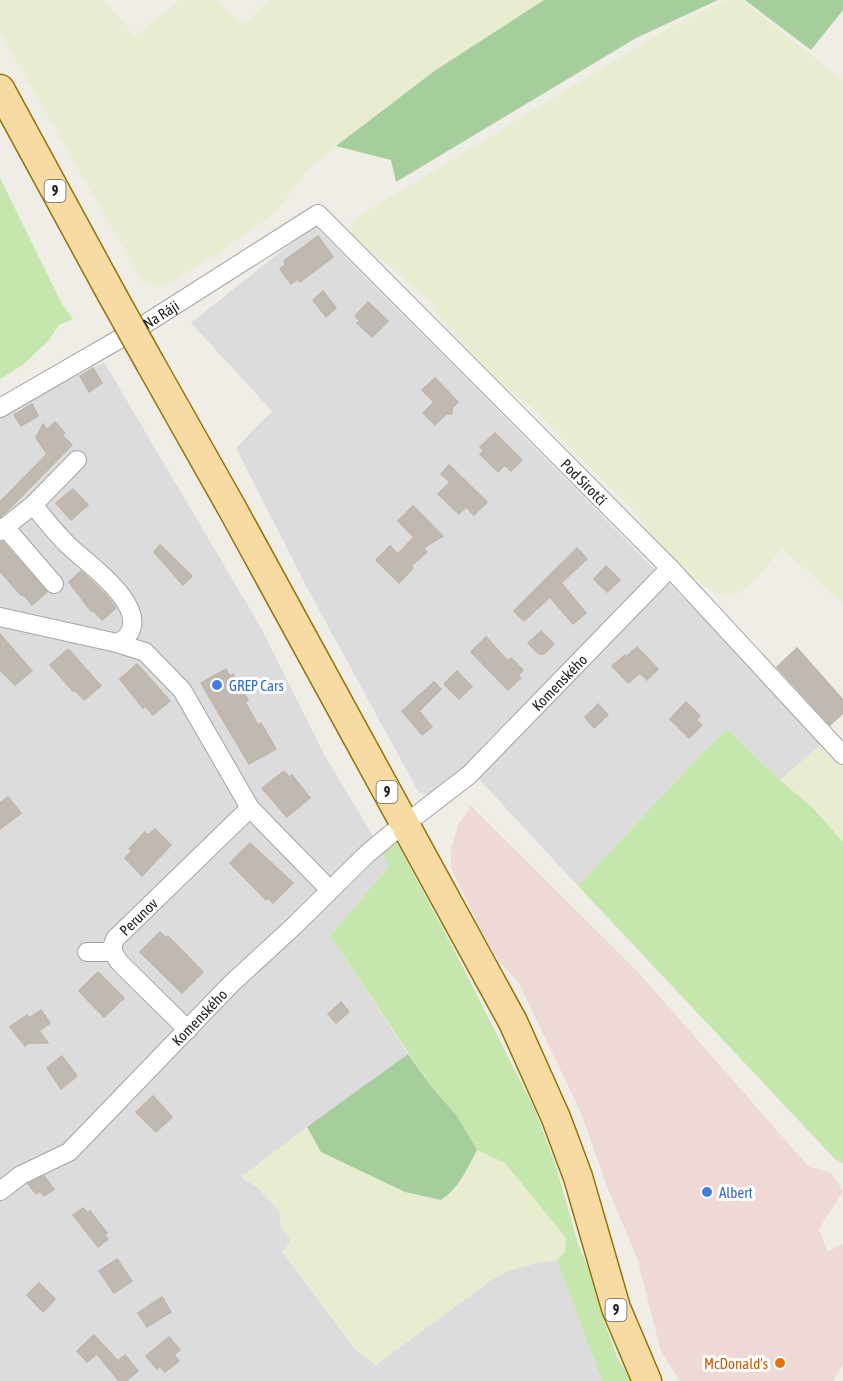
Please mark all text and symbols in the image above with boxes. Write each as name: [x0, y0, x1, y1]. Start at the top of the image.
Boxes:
road number: 9: [44, 180, 66, 202]
street label: Na Ráji: [139, 296, 182, 332]
street label: Pod Sirotčí: [558, 455, 611, 509]
street label: Komenského: [528, 650, 590, 714]
place label: GREP Cars: [229, 677, 284, 694]
marker: GREP Cars: [210, 678, 224, 692]
road number: 9: [376, 781, 398, 803]
street label: Perunov: [116, 894, 161, 939]
street label: Komenského: [168, 985, 230, 1049]
place label: Albert: [719, 1184, 753, 1201]
marker: Albert: [700, 1185, 714, 1199]
road number: 9: [606, 1299, 626, 1321]
place label: McDonald's: [704, 1355, 768, 1372]
marker: McDonald's: [773, 1356, 787, 1370]

